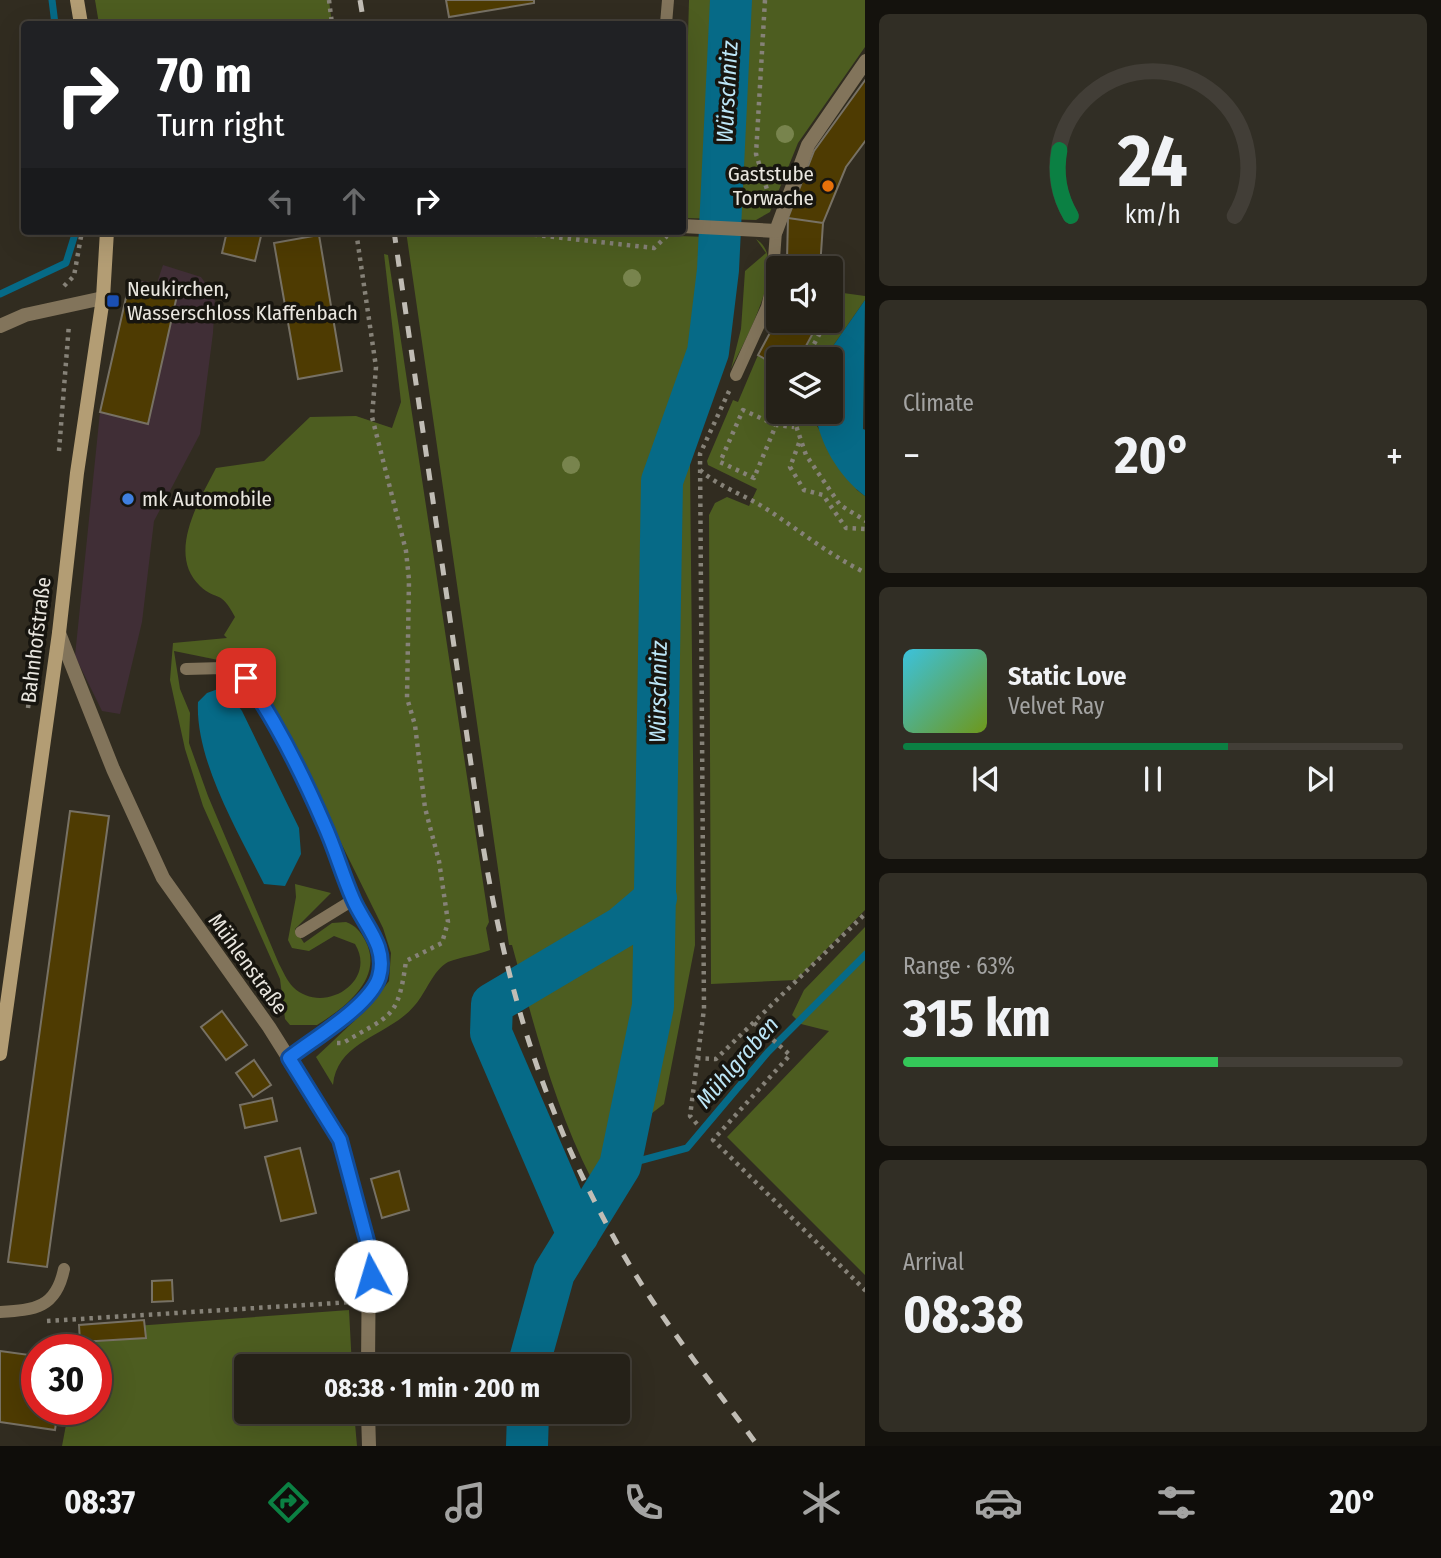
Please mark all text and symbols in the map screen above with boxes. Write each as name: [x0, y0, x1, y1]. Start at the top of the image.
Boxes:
water label: Würschnitz: [710, 39, 744, 144]
text: 70 m: [157, 46, 252, 105]
icon: right: [42, 49, 133, 140]
text: Turn right: [157, 106, 284, 144]
text: 24: [1117, 119, 1188, 206]
place label: Gaststube Torwache: [728, 161, 814, 211]
marker: Gaststube Torwache: [820, 178, 836, 194]
icon: left: [262, 182, 300, 220]
icon: ahead: [335, 182, 373, 220]
icon: right: [408, 182, 446, 220]
text: km/h: [1125, 200, 1181, 230]
map controls: [766, 256, 843, 424]
button: sound: [766, 256, 843, 333]
place label: Neukirchen, Wasserschloss Klaffenbach: [127, 276, 358, 326]
marker: Neukirchen, Wasserschloss Klaffenbach: [105, 293, 121, 309]
button: layers: [766, 347, 843, 424]
text: Climate: [903, 389, 974, 417]
text: 20°: [1115, 424, 1191, 487]
text: −: [903, 433, 920, 479]
text: +: [1386, 433, 1403, 479]
place label: mk Automobile: [142, 486, 272, 512]
marker: mk Automobile: [120, 491, 136, 507]
street label: Bahnhofstraße: [15, 575, 57, 705]
water label: Würschnitz: [643, 640, 673, 743]
pin: [216, 648, 276, 708]
icon: arrive: [227, 659, 265, 697]
text: Static Love: [1008, 661, 1126, 692]
text: Velvet Ray: [1008, 692, 1104, 720]
icon: previous: [967, 760, 1005, 798]
icon: pause: [1134, 760, 1172, 798]
icon: next: [1301, 760, 1339, 798]
street label: Mühlenstraße: [203, 909, 293, 1019]
text: Range · 63%: [903, 952, 1015, 980]
text: 315 km: [903, 987, 1051, 1050]
water label: Mühlgraben: [690, 1010, 784, 1114]
position arrow: [334, 1239, 408, 1313]
text: Arrival: [903, 1248, 964, 1276]
text: 08:38: [903, 1283, 1024, 1346]
speed limit sign: 30: [21, 1334, 112, 1425]
text: 08:38 · 1 min · 200 m: [324, 1373, 540, 1404]
icon: directions: [264, 1478, 313, 1527]
icon: music: [441, 1478, 490, 1527]
icon: phone: [619, 1478, 668, 1527]
icon: climate: [797, 1478, 846, 1527]
icon: car: [974, 1478, 1023, 1527]
icon: filters: [1152, 1478, 1201, 1527]
text: 08:37: [64, 1483, 135, 1521]
text: 20°: [1329, 1483, 1377, 1521]

